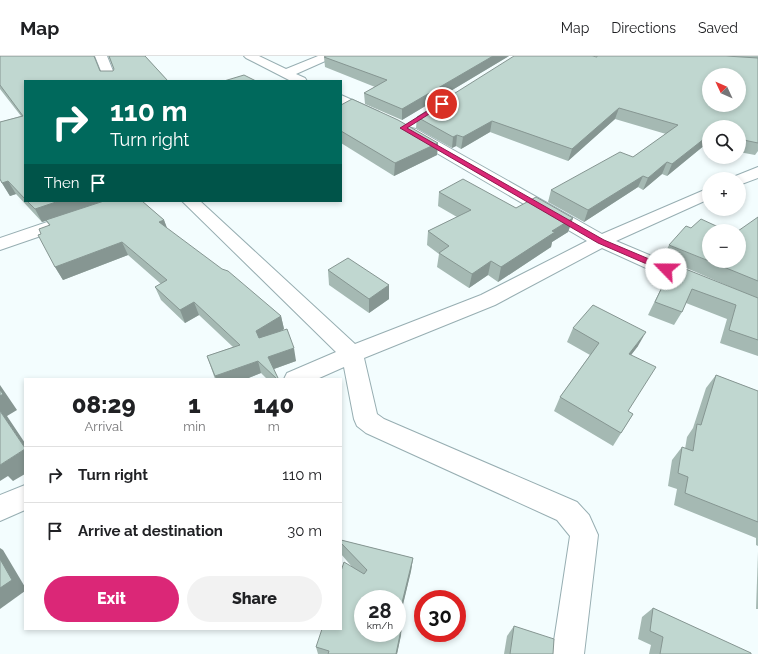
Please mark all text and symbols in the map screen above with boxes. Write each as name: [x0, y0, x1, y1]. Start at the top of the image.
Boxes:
text: Map: [20, 17, 59, 39]
text: Map: [561, 20, 589, 36]
text: Directions: [611, 20, 676, 36]
text: Saved: [698, 20, 738, 36]
north arrow: [702, 68, 746, 112]
map controls: [702, 68, 746, 268]
pin: [425, 87, 459, 121]
icon: arrive: [431, 93, 453, 115]
text: 110 m: [110, 95, 188, 128]
icon: right: [44, 96, 96, 148]
button: search: [702, 120, 746, 164]
text: Turn right: [110, 129, 189, 150]
icon: arrive: [87, 172, 109, 194]
button: +: [702, 172, 746, 216]
text: Then: [44, 174, 79, 192]
button: −: [702, 224, 746, 268]
position arrow: [645, 248, 687, 290]
text: 08:29: [72, 390, 136, 419]
text: 1: [188, 390, 201, 419]
text: 140: [253, 390, 294, 419]
text: Arrival: [85, 419, 123, 434]
text: min: [183, 419, 206, 434]
text: m: [268, 419, 280, 434]
icon: right: [44, 464, 66, 486]
text: Turn right: [78, 466, 148, 484]
text: 110 m: [282, 466, 322, 484]
icon: arrive: [44, 520, 66, 542]
text: Arrive at destination: [78, 522, 223, 540]
text: 30 m: [287, 522, 322, 540]
button: Exit: [44, 576, 179, 622]
button: Share: [187, 576, 322, 622]
speed limit sign: 30: [414, 590, 466, 642]
text: 28: [368, 599, 392, 623]
text: km/h: [367, 620, 393, 631]

